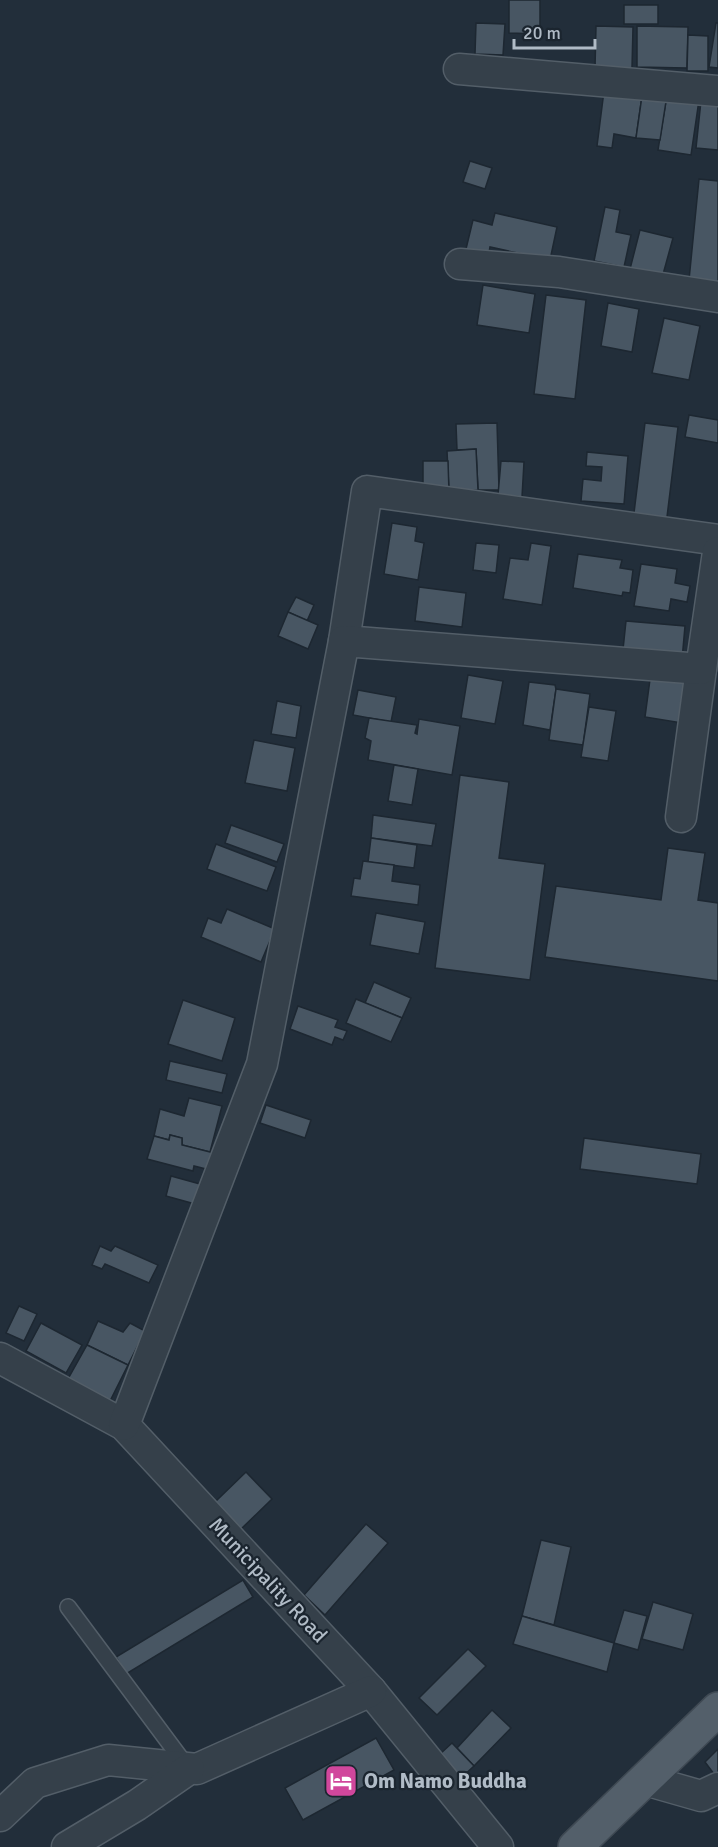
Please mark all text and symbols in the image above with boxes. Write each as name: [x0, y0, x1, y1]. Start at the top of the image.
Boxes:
scale bar: [514, 12, 595, 50]
text: 20 m: [523, 22, 561, 44]
street label: Municipality Road: [203, 1512, 333, 1648]
hotel icon: Om Namo Buddha: [323, 1763, 359, 1799]
place label: Om Namo Buddha: [364, 1768, 527, 1794]

